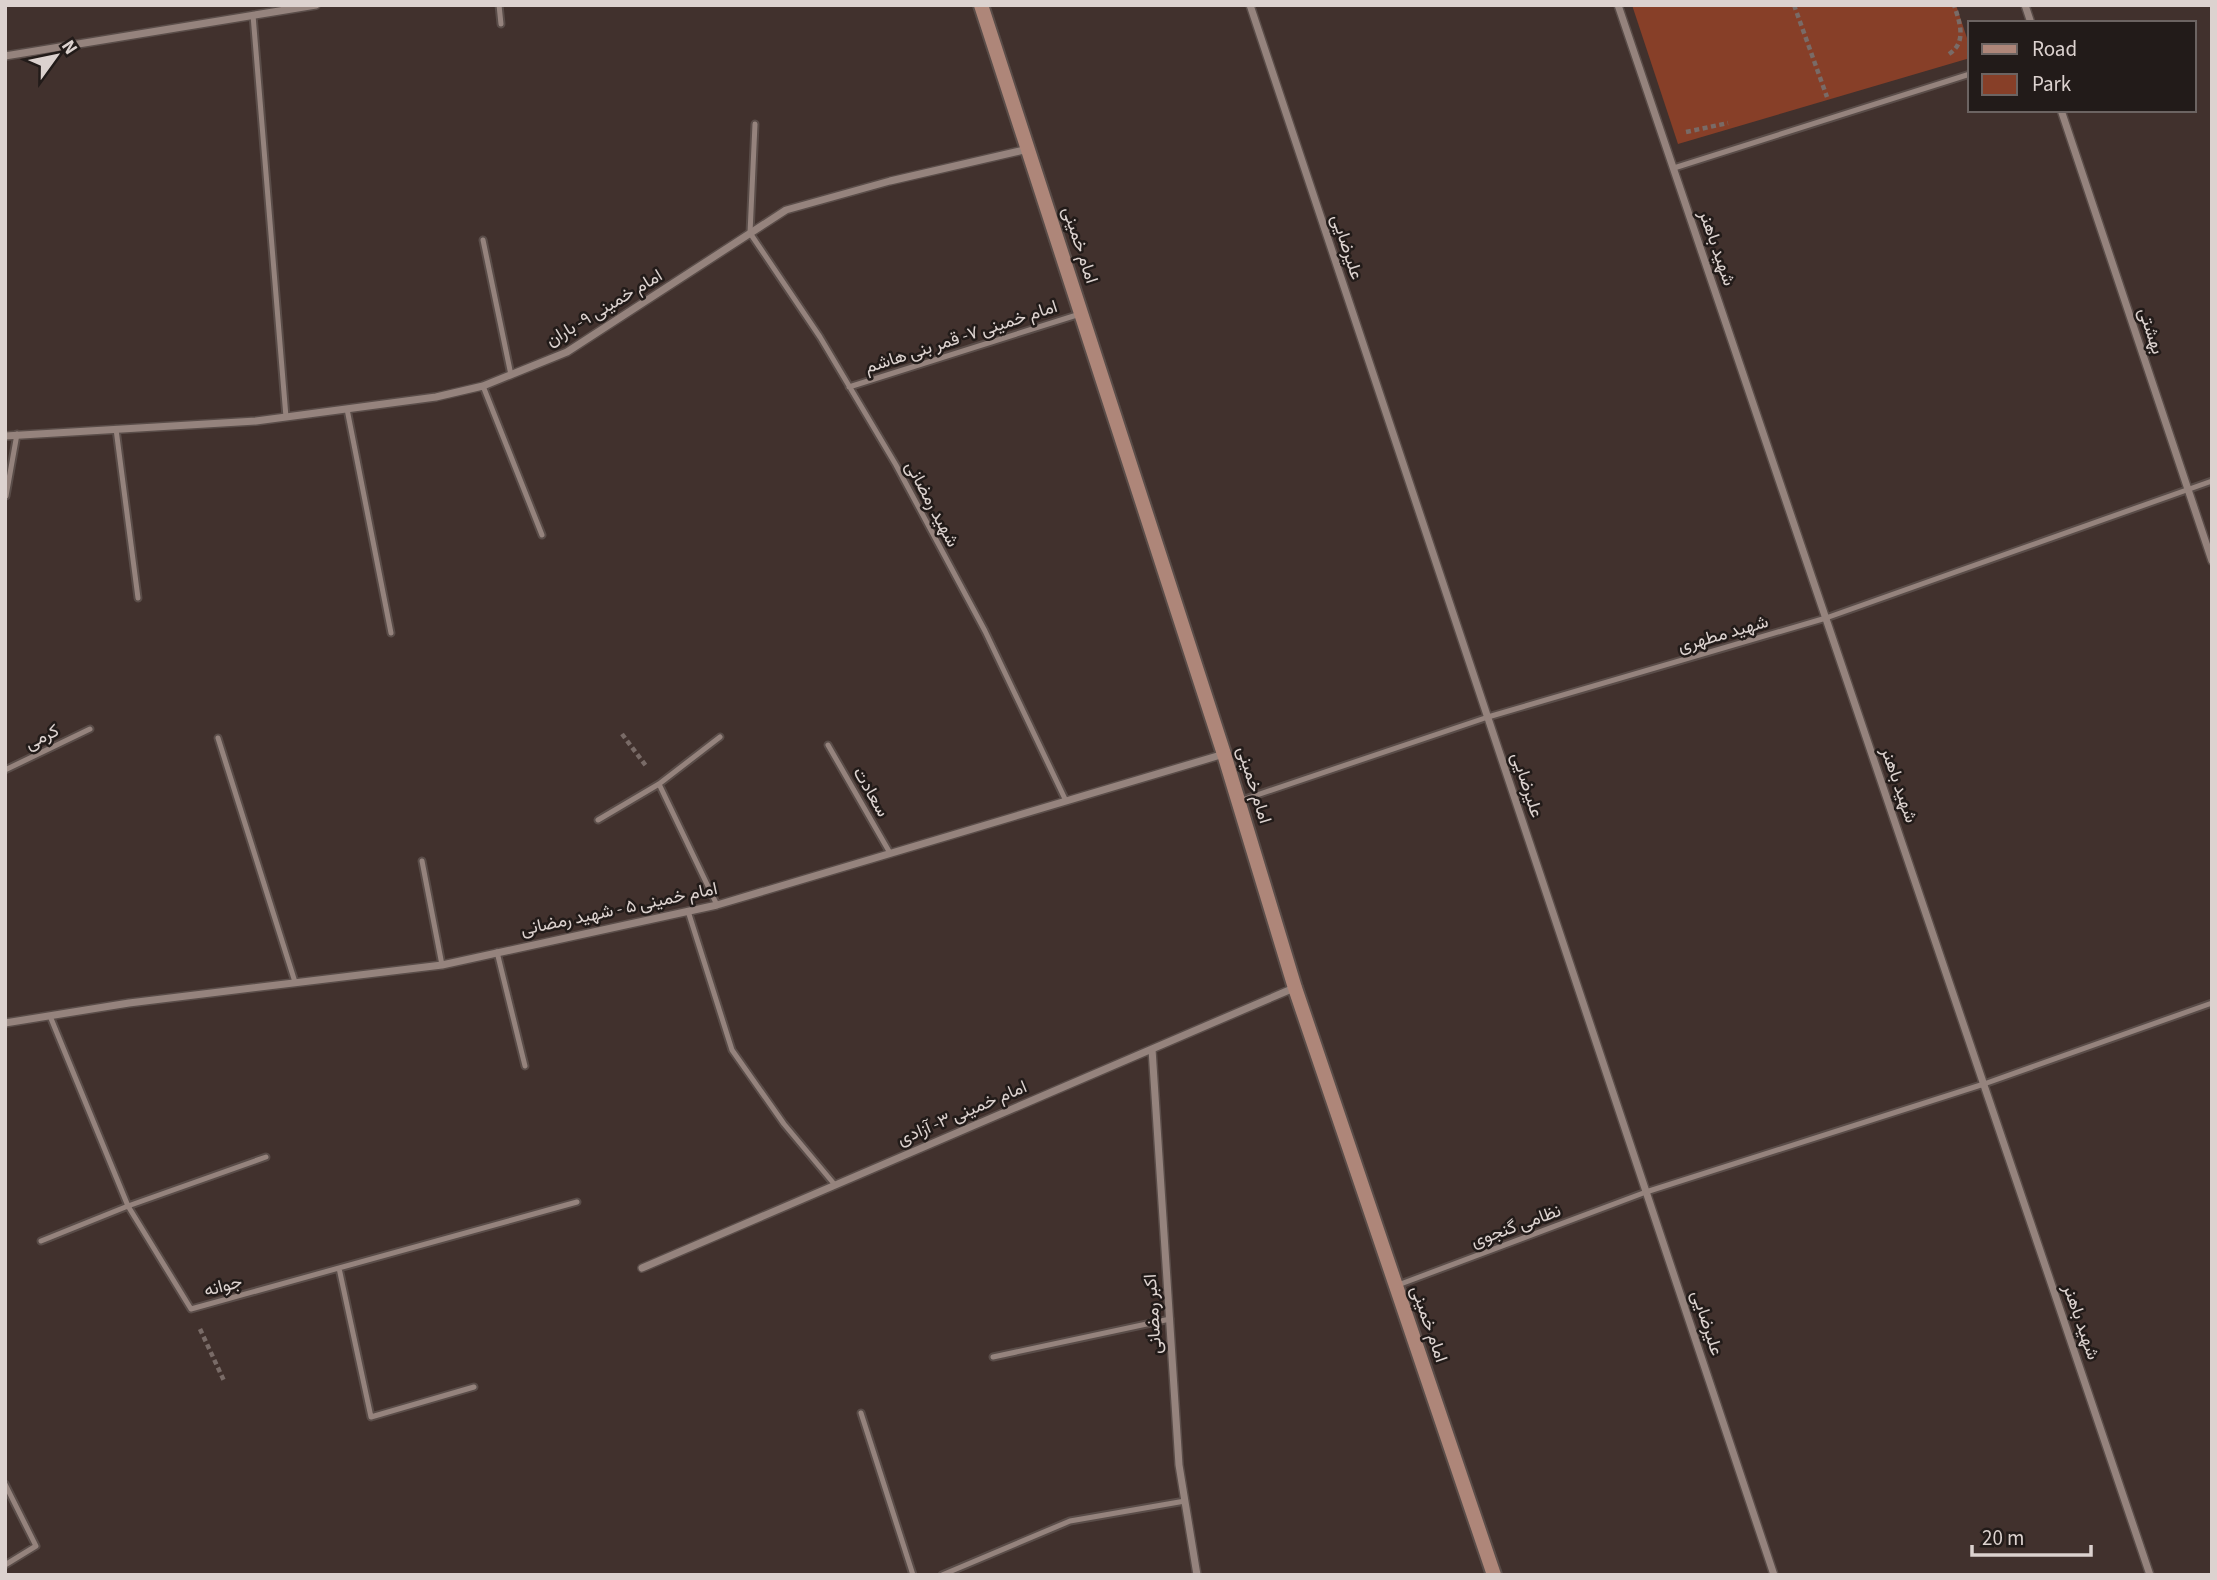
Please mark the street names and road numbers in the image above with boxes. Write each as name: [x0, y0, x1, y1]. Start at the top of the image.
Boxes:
street label: امام خمینی: [1056, 203, 1104, 287]
street label: شهید باهنر: [1692, 206, 1742, 289]
street label: علیرضایی: [1325, 211, 1369, 283]
street label: امام خمینی ۹- باران: [541, 263, 667, 353]
street label: امام خمینی ۷- قمر بنی هاشم: [861, 294, 1061, 380]
street label: بهشتی: [2132, 304, 2170, 358]
street label: شهید رمضانی: [899, 457, 965, 551]
street label: شهید مطهری: [1675, 609, 1771, 659]
street label: کرمی: [21, 718, 63, 756]
street label: امام خمینی: [1230, 743, 1278, 827]
street label: شهید باهنر: [1874, 743, 1924, 826]
street label: علیرضایی: [1505, 749, 1549, 821]
street label: سعادت: [847, 763, 895, 821]
street label: امام خمینی ۵ - شهید رمضانی: [518, 876, 720, 942]
street label: امام خمینی ۳- آزادی: [893, 1074, 1031, 1152]
street label: نظامی گنجوی: [1467, 1198, 1565, 1254]
street label: جوانه: [201, 1269, 245, 1303]
street label: اکبر رمضانی: [1138, 1273, 1168, 1355]
street label: شهید باهنر: [2056, 1280, 2106, 1363]
street label: امام خمینی: [1404, 1282, 1454, 1366]
street label: علیرضایی: [1685, 1287, 1729, 1359]

